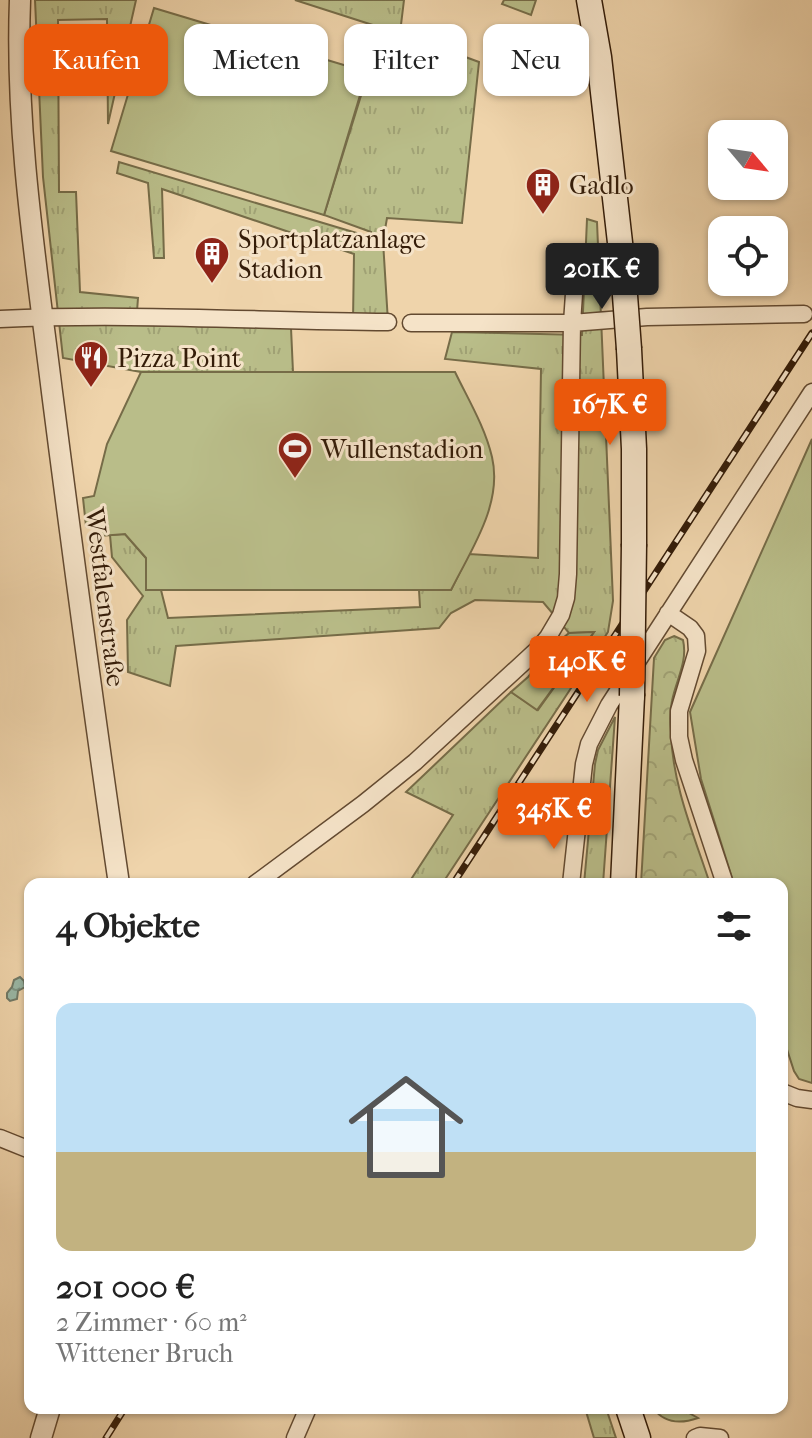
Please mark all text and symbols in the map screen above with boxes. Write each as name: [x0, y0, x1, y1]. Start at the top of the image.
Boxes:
chip: Kaufen: [24, 24, 168, 96]
chip: Mieten: [184, 24, 328, 96]
chip: Filter: [344, 24, 467, 96]
chip: Neu: [483, 24, 589, 96]
north arrow: [708, 120, 788, 200]
map controls: [708, 120, 788, 296]
building icon: Gadlo: [524, 166, 562, 216]
place label: Gadlo: [569, 170, 634, 201]
button: locate: [708, 216, 788, 296]
place label: Sportplatzanlage Stadion: [238, 224, 426, 285]
building icon: Sportplatzanlage Stadion: [193, 235, 231, 285]
pin: 201K €: [537, 243, 667, 311]
text: 201K €: [564, 253, 640, 284]
restaurant icon: Pizza Point: [72, 339, 110, 389]
place label: Pizza Point: [117, 343, 242, 374]
pin: 167K €: [545, 379, 675, 447]
text: 167K €: [572, 389, 648, 420]
sports icon: Wullenstadion: [276, 430, 314, 480]
place label: Wullenstadion: [320, 434, 483, 465]
street label: Westfalenstraße: [79, 505, 131, 688]
pin: 140K €: [522, 636, 652, 704]
text: 140K €: [548, 646, 626, 677]
pin: 345K €: [489, 783, 619, 851]
text: 345K €: [516, 793, 592, 824]
icon: filters: [712, 904, 756, 948]
text: 4 Objekte: [56, 906, 200, 946]
icon: home: [334, 1055, 478, 1199]
text: 201 000 €: [56, 1267, 195, 1307]
text: 2 Zimmer · 60 m²: [56, 1307, 247, 1338]
text: Wittener Bruch: [56, 1338, 233, 1369]

